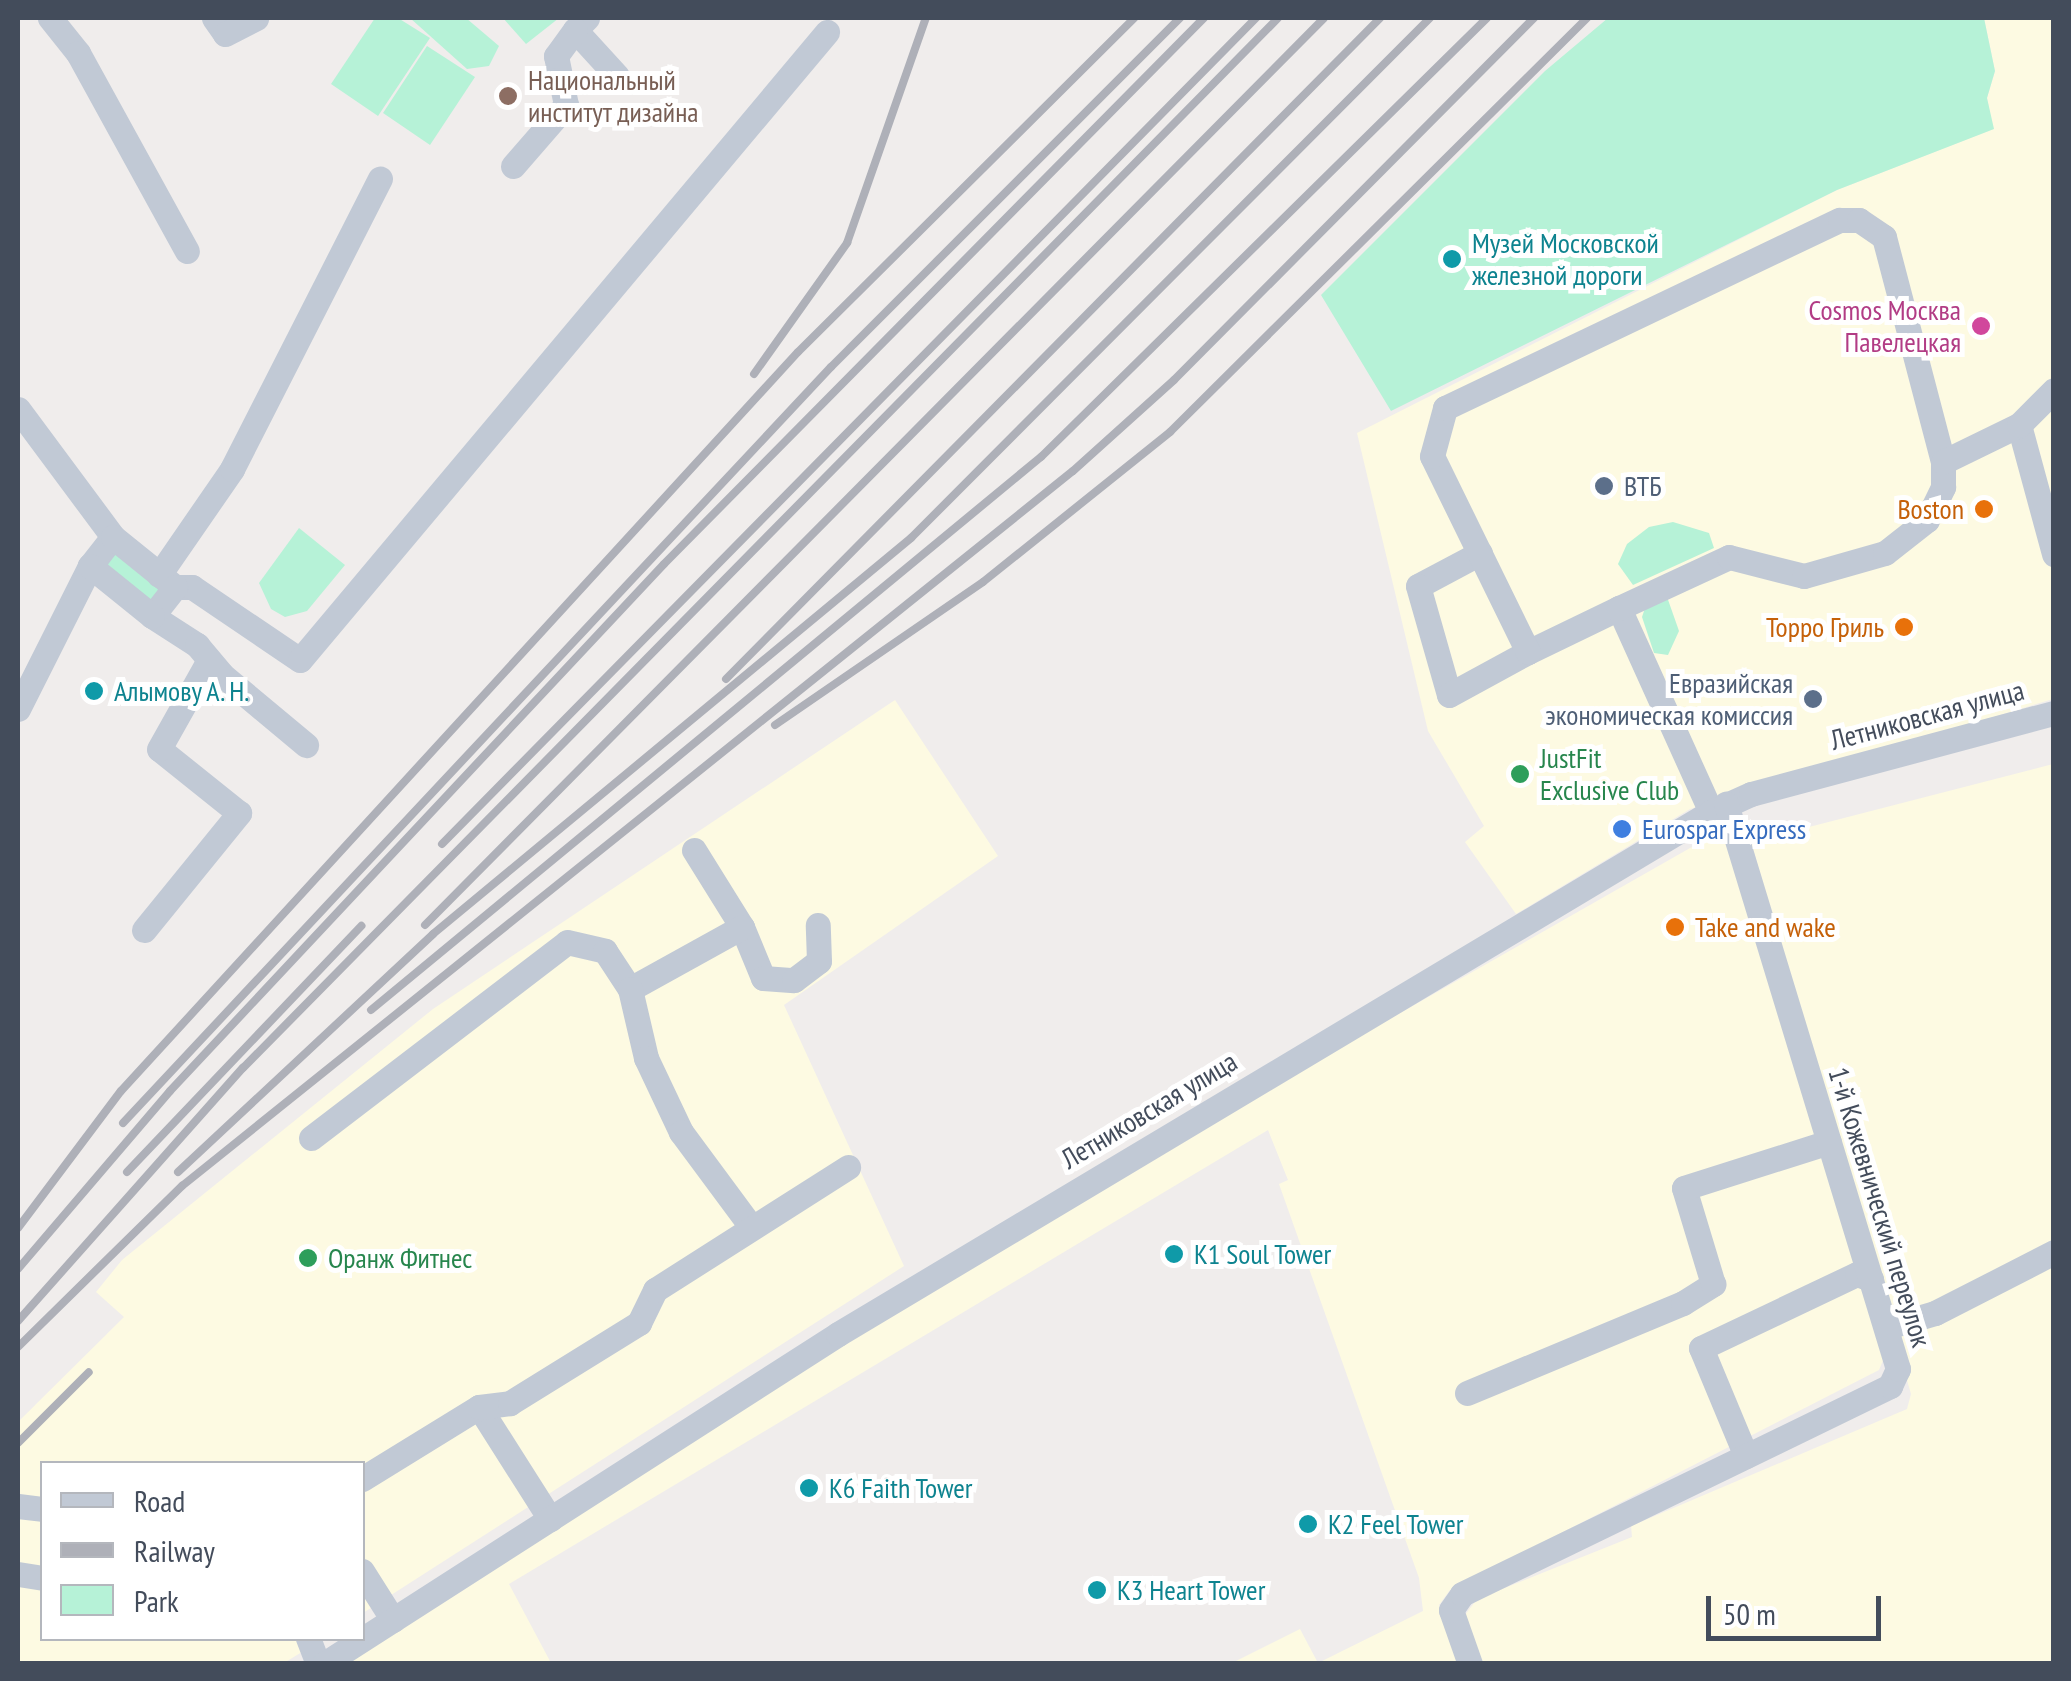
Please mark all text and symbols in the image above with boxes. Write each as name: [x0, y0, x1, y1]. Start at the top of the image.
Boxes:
place label: Национальный институт дизайна: [528, 63, 699, 129]
marker: Национальный институт дизайна: [497, 85, 519, 107]
place label: Музей Московской железной дороги: [1472, 226, 1659, 292]
marker: Музей Московской железной дороги: [1441, 248, 1463, 270]
place label: Cosmos Москва Павелецкая: [1808, 293, 1961, 359]
marker: Cosmos Москва Павелецкая: [1970, 315, 1992, 337]
place label: ВТБ: [1624, 469, 1662, 503]
marker: ВТБ: [1593, 475, 1615, 497]
place label: Boston: [1897, 492, 1964, 526]
marker: Boston: [1973, 498, 1995, 520]
place label: Торро Гриль: [1766, 610, 1884, 644]
marker: Торро Гриль: [1893, 616, 1915, 638]
place label: Евразийская экономическая комиссия: [1545, 666, 1793, 732]
street label: Летниковская улица: [1826, 673, 2028, 757]
place label: Алымову А. Н.: [114, 674, 253, 708]
marker: Алымову А. Н.: [83, 680, 105, 702]
marker: Евразийская экономическая комиссия: [1802, 688, 1824, 710]
place label: JustFit Exclusive Club: [1540, 741, 1679, 807]
marker: JustFit Exclusive Club: [1509, 763, 1531, 785]
place label: Eurospar Express: [1642, 812, 1806, 846]
marker: Eurospar Express: [1611, 818, 1633, 840]
place label: Take and wake: [1695, 910, 1836, 944]
marker: Take and wake: [1664, 916, 1686, 938]
street label: Летниковская улица: [1055, 1044, 1243, 1176]
street label: 1-й Кожевнический переулок: [1821, 1063, 1939, 1351]
place label: К1 Soul Tower: [1194, 1237, 1332, 1271]
place label: Оранж Фитнес: [328, 1241, 472, 1275]
marker: К1 Soul Tower: [1163, 1243, 1185, 1265]
marker: Оранж Фитнес: [297, 1247, 319, 1269]
legend: [40, 1461, 365, 1641]
place label: К6 Faith Tower: [829, 1471, 973, 1505]
marker: К6 Faith Tower: [798, 1477, 820, 1499]
text: Road: [134, 1481, 185, 1520]
place label: К2 Feel Tower: [1328, 1507, 1464, 1541]
marker: К2 Feel Tower: [1297, 1513, 1319, 1535]
text: Railway: [134, 1531, 215, 1570]
place label: К3 Heart Tower: [1117, 1573, 1266, 1607]
scale bar: [1711, 1576, 1886, 1638]
marker: К3 Heart Tower: [1086, 1579, 1108, 1601]
text: Park: [134, 1581, 179, 1620]
text: 50 m: [1723, 1594, 1776, 1633]

